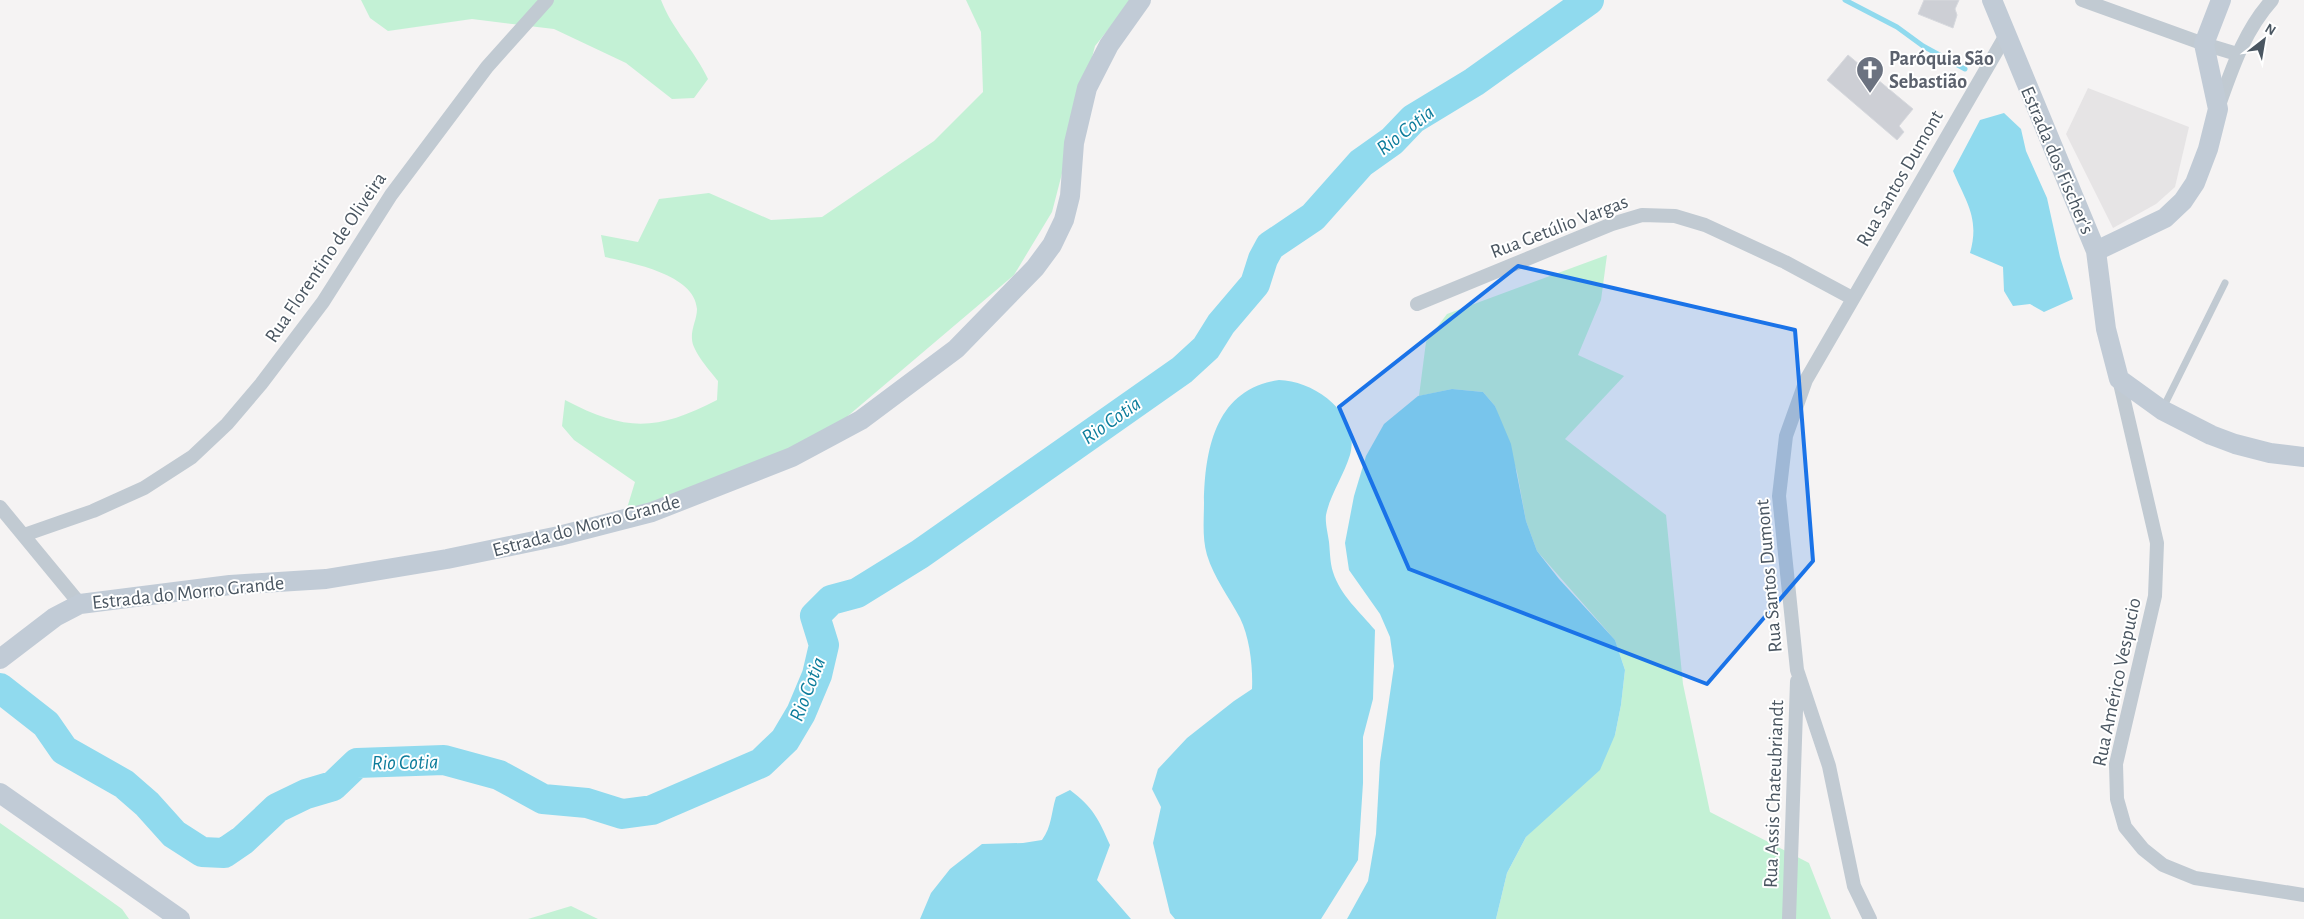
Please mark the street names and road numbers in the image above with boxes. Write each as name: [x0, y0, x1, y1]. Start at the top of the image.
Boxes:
street label: Estrada dos Fischer's: [2017, 84, 2097, 237]
street label: Rua Santos Dumont: [1853, 106, 1947, 250]
street label: Rua Florentino de Oliveira: [262, 169, 390, 346]
street label: Rua Getúlio Vargas: [1488, 192, 1631, 262]
street label: Estrada do Morro Grande: [490, 491, 682, 561]
street label: Rua Santos Dumont: [1752, 498, 1786, 653]
street label: Estrada do Morro Grande: [91, 573, 285, 613]
street label: Rua Américo Vespucio: [2089, 596, 2145, 768]
street label: Rua Assis Chateubriandt: [1761, 699, 1787, 889]

